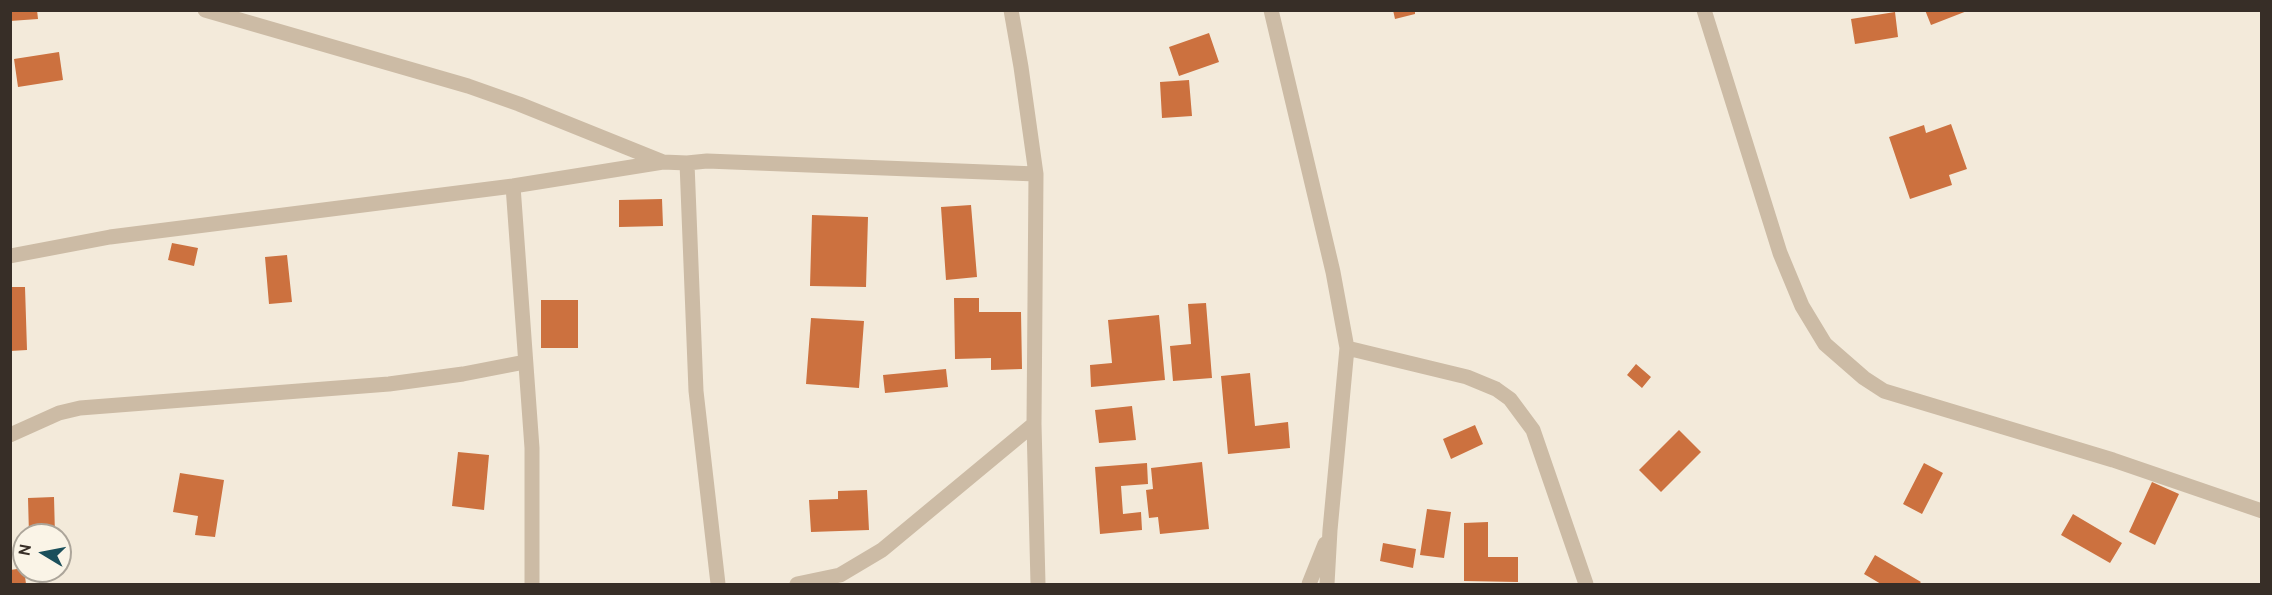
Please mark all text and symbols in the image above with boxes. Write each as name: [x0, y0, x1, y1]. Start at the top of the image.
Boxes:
north arrow: [12, 523, 72, 583]
text: N: [15, 543, 37, 558]

